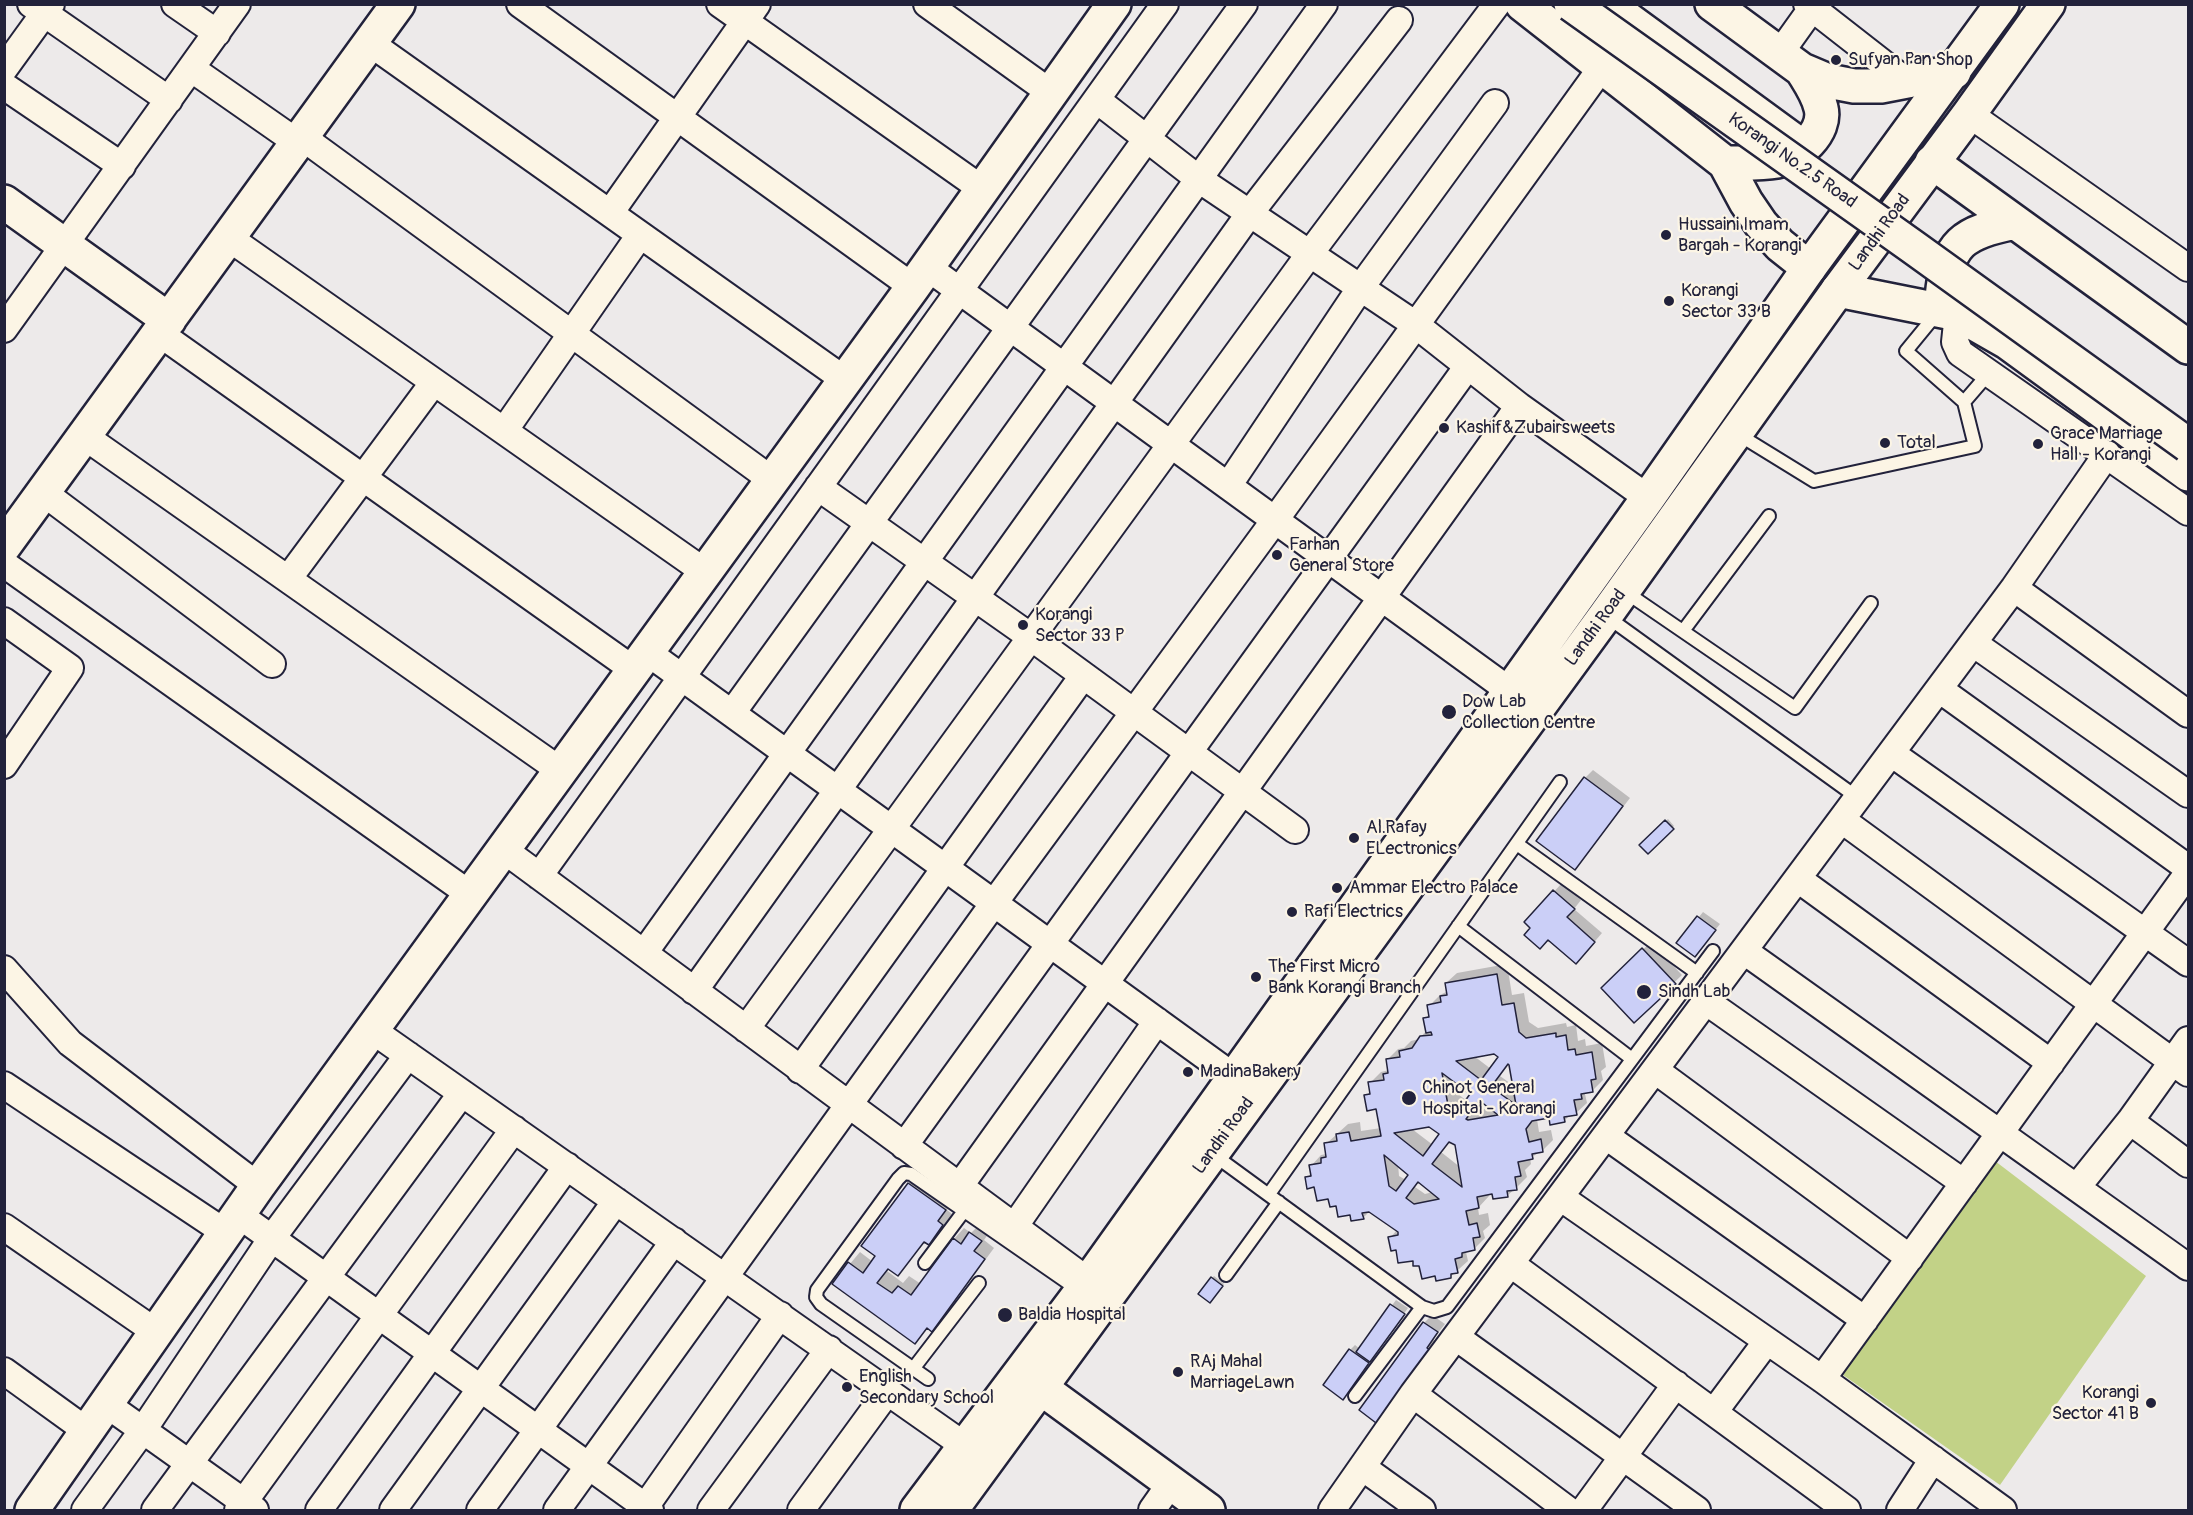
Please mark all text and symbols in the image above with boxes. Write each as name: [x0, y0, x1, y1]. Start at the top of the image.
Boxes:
place label: Sufyan Pan Shop: [1848, 49, 1973, 71]
marker: Sufyan Pan Shop: [1829, 53, 1843, 67]
street label: Korangi No.2.5 Road: [1724, 109, 1860, 213]
street label: Landhi Road: [1845, 190, 1915, 276]
place label: Hussaini Imam Bargah - Korangi: [1678, 214, 1802, 256]
marker: Hussaini Imam Bargah - Korangi: [1659, 228, 1673, 242]
place label: Korangi Sector 33 B: [1681, 280, 1771, 322]
marker: Korangi Sector 33 B: [1662, 294, 1676, 308]
place label: Kashif&Zubairsweets: [1456, 417, 1615, 439]
marker: Kashif&Zubairsweets: [1437, 421, 1451, 435]
place label: Grace Marriage Hall - Korangi: [2050, 423, 2162, 466]
place label: Total: [1897, 432, 1936, 454]
marker: Total: [1878, 436, 1892, 450]
marker: Grace Marriage Hall - Korangi: [2031, 437, 2045, 451]
place label: Farhan General Store: [1289, 534, 1394, 576]
marker: Farhan General Store: [1270, 548, 1284, 562]
street label: Landhi Road: [1561, 585, 1631, 671]
place label: Korangi Sector 33 P: [1035, 604, 1125, 646]
marker: Korangi Sector 33 P: [1016, 618, 1030, 632]
place label: Dow Lab Collection Centre: [1462, 691, 1595, 734]
marker: Dow Lab Collection Centre: [1440, 703, 1458, 721]
place label: Al.Rafay ELectronics: [1366, 817, 1457, 860]
marker: Al.Rafay ELectronics: [1347, 831, 1361, 845]
place label: Ammar Electro Palace: [1349, 877, 1518, 899]
marker: Ammar Electro Palace: [1330, 881, 1344, 895]
place label: Rafi Electrics: [1304, 901, 1403, 923]
marker: Rafi Electrics: [1285, 905, 1299, 919]
place label: The First Micro Bank Korangi Branch: [1268, 956, 1421, 998]
marker: The First Micro Bank Korangi Branch: [1249, 970, 1263, 984]
place label: Sindh Lab: [1658, 981, 1730, 1003]
marker: Sindh Lab: [1635, 983, 1653, 1001]
place label: MadinaBakery: [1200, 1061, 1301, 1083]
marker: MadinaBakery: [1181, 1065, 1195, 1079]
place label: Chinot General Hospital - Korangi: [1422, 1077, 1555, 1120]
marker: Chinot General Hospital - Korangi: [1400, 1089, 1418, 1107]
street label: Landhi Road: [1189, 1093, 1259, 1179]
place label: Baldia Hospital: [1018, 1304, 1126, 1326]
marker: Baldia Hospital: [996, 1306, 1014, 1324]
place label: RAj Mahal MarriageLawn: [1190, 1351, 1295, 1394]
marker: RAj Mahal MarriageLawn: [1171, 1365, 1185, 1379]
place label: English Secondary School: [859, 1366, 994, 1408]
marker: English Secondary School: [840, 1380, 854, 1394]
place label: Korangi Sector 41 B: [2052, 1382, 2139, 1424]
marker: Korangi Sector 41 B: [2144, 1396, 2158, 1410]

